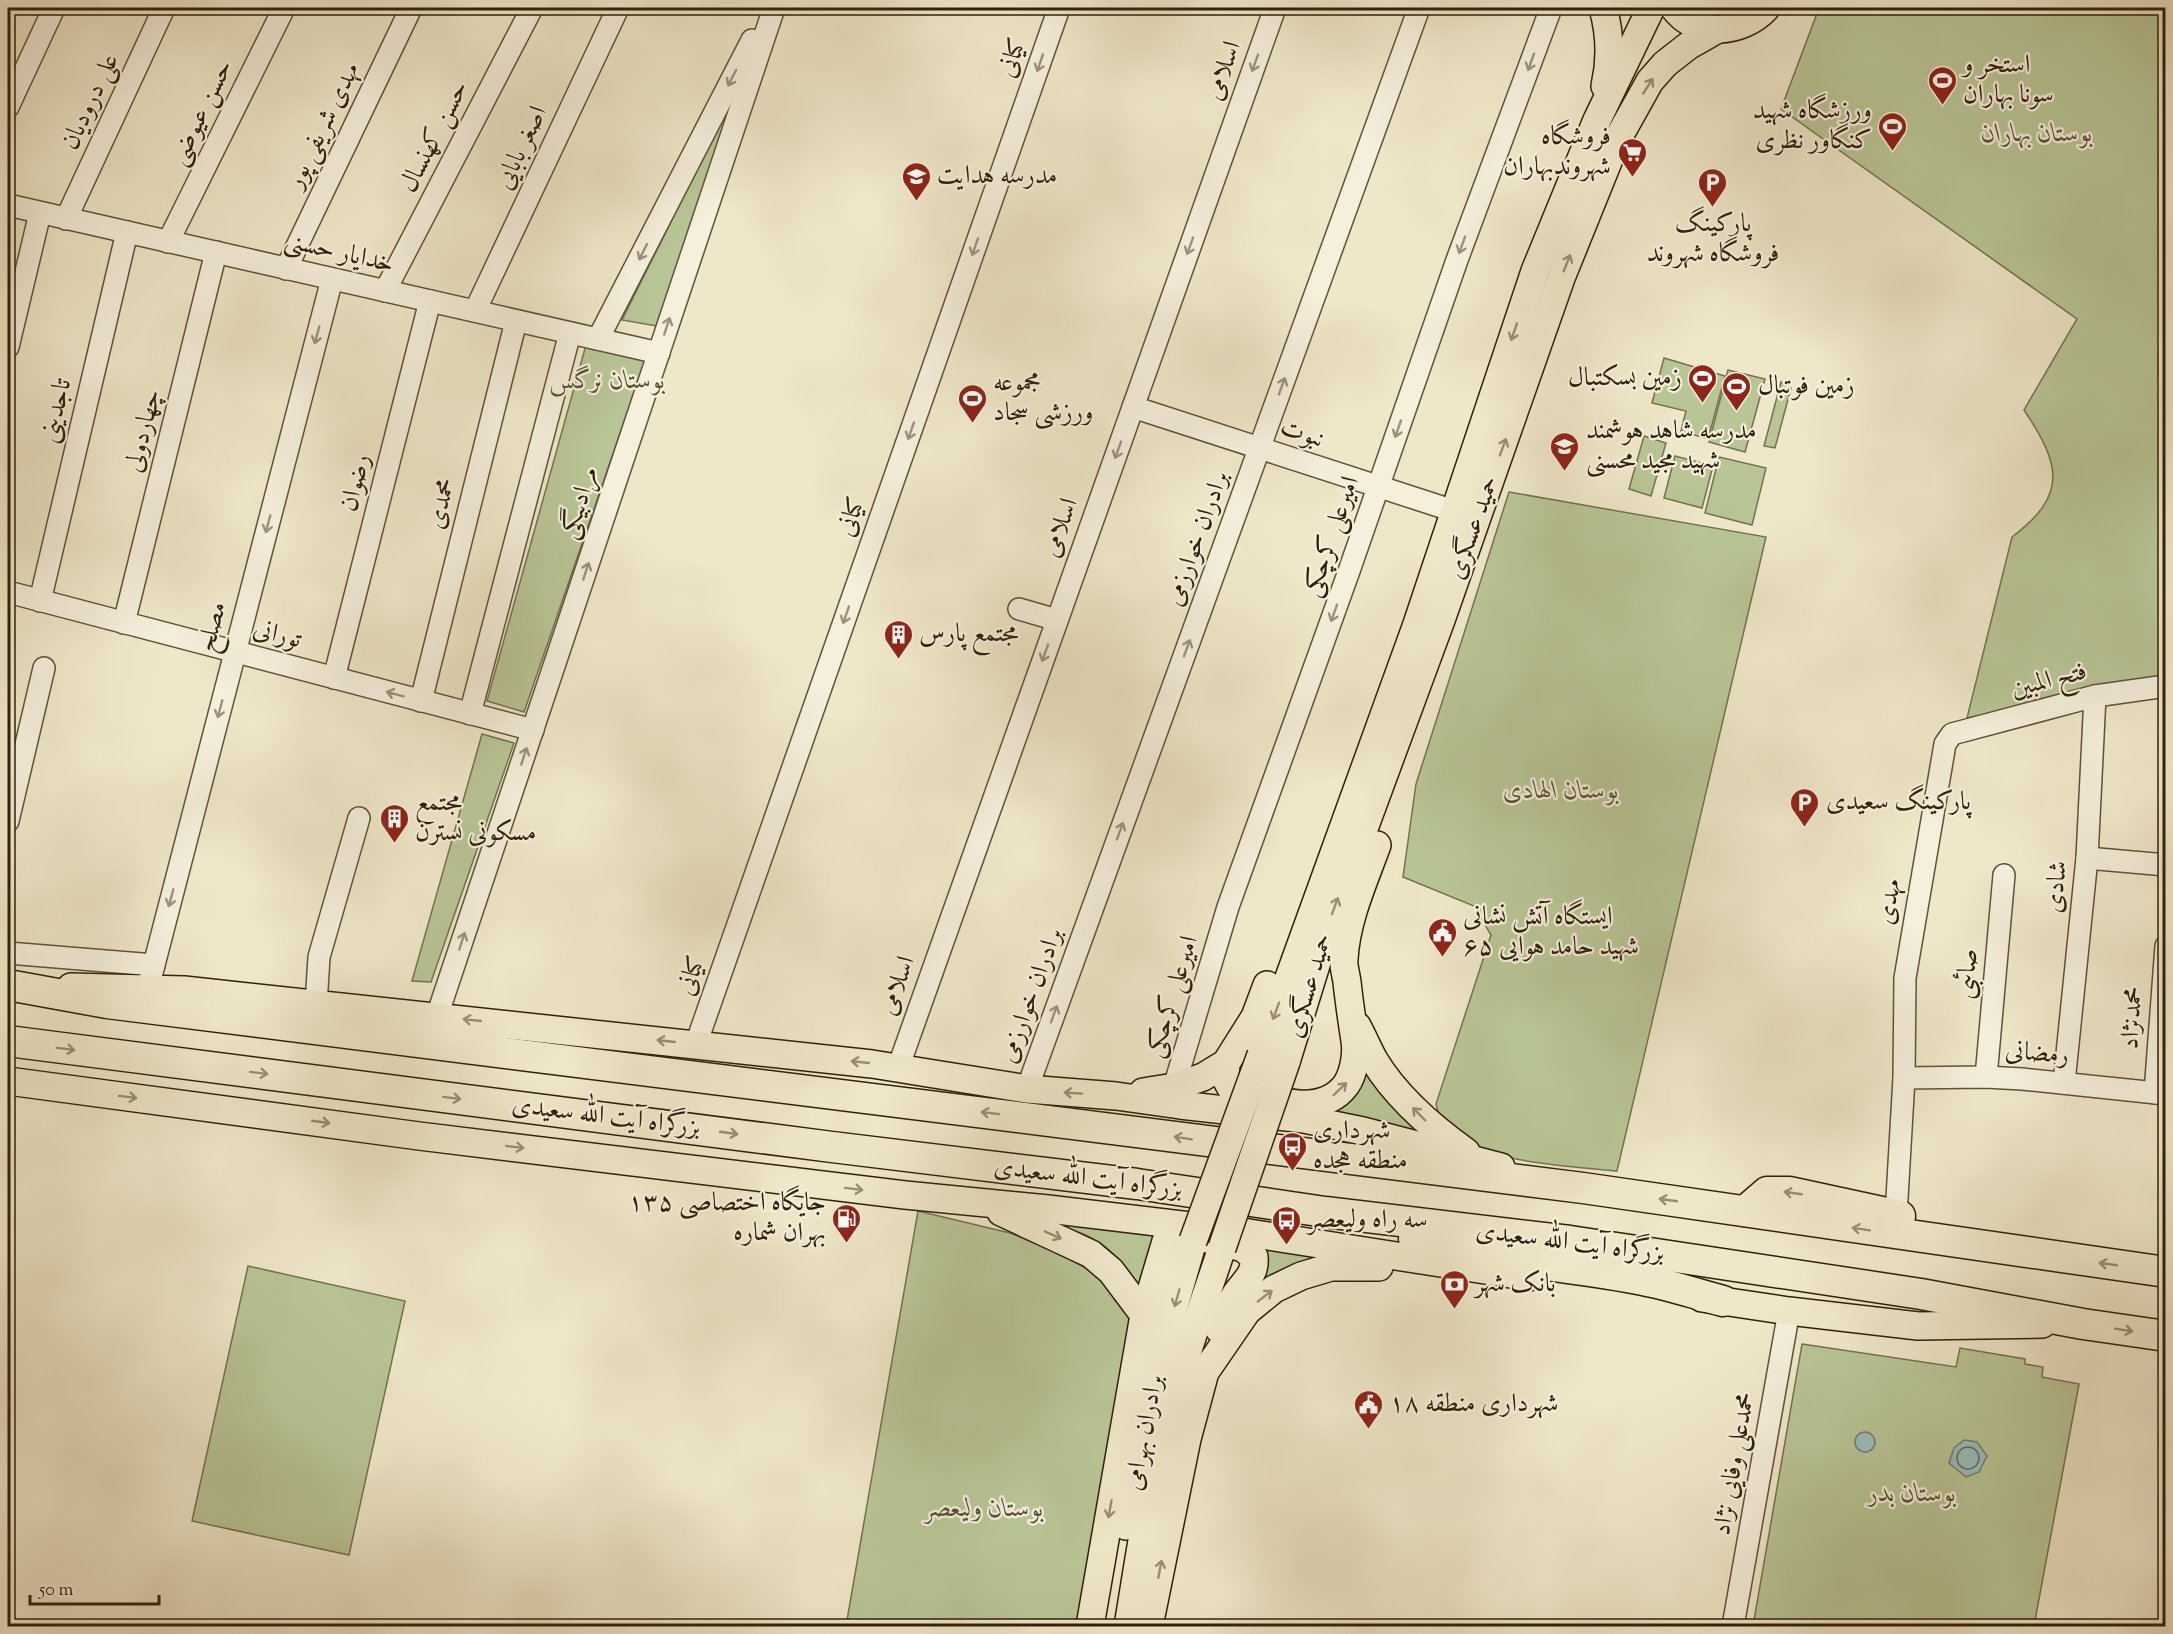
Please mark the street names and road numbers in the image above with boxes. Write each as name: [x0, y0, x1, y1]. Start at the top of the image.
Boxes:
street label: کیانی: [989, 33, 1037, 83]
street label: اسلامی: [1196, 36, 1252, 106]
street label: علی درودیان: [52, 48, 130, 156]
street label: حسن عیوضی: [160, 54, 244, 172]
street label: مهدی شریفی پور: [276, 57, 371, 198]
street label: حسن کهنسال: [391, 75, 479, 199]
street label: اصغر بابایی: [487, 100, 557, 196]
street label: خدایار حسنی: [281, 222, 397, 284]
street label: تاجدینی: [32, 374, 83, 447]
street label: چهاردولی: [116, 386, 172, 476]
street label: نبوت: [1275, 410, 1329, 458]
street label: رضوان: [331, 450, 381, 516]
street label: مرادبیگی: [551, 462, 609, 544]
street label: برادران خوارزمی: [1157, 466, 1240, 612]
street label: حمید عسگری: [1438, 471, 1510, 585]
street label: امیرعلی کرچکی: [1294, 472, 1370, 602]
street label: محمدی: [418, 475, 466, 533]
street label: کیانی: [828, 492, 876, 542]
street label: اسلامی: [1033, 493, 1089, 563]
street label: مصلح: [189, 598, 240, 657]
street label: تورانی: [249, 611, 306, 659]
street label: فتح المبین: [2007, 654, 2092, 711]
street label: شادی: [2036, 859, 2078, 915]
street label: مهدی: [1868, 876, 1912, 928]
street label: برادران خوارزمی: [991, 923, 1074, 1069]
street label: حمید عسگری: [1277, 929, 1343, 1043]
street label: امیرعلی کرچکی: [1137, 932, 1209, 1062]
street label: صائبی: [1947, 947, 1989, 1001]
street label: کیانی: [668, 951, 716, 1001]
street label: اسلامی: [870, 951, 926, 1021]
street label: محمدنژاد: [2112, 985, 2154, 1051]
street label: رمضانی: [2003, 1033, 2071, 1075]
street label: بزرگراه آیت الله سعیدی: [510, 1083, 703, 1147]
street label: بزرگراه آیت الله سعیدی: [992, 1145, 1185, 1209]
street label: بزرگراه آیت الله سعیدی: [1474, 1209, 1667, 1273]
street label: برادران بهرامی: [1116, 1372, 1174, 1494]
street label: محمدعلی وفایی نژاد: [1704, 1390, 1766, 1538]

